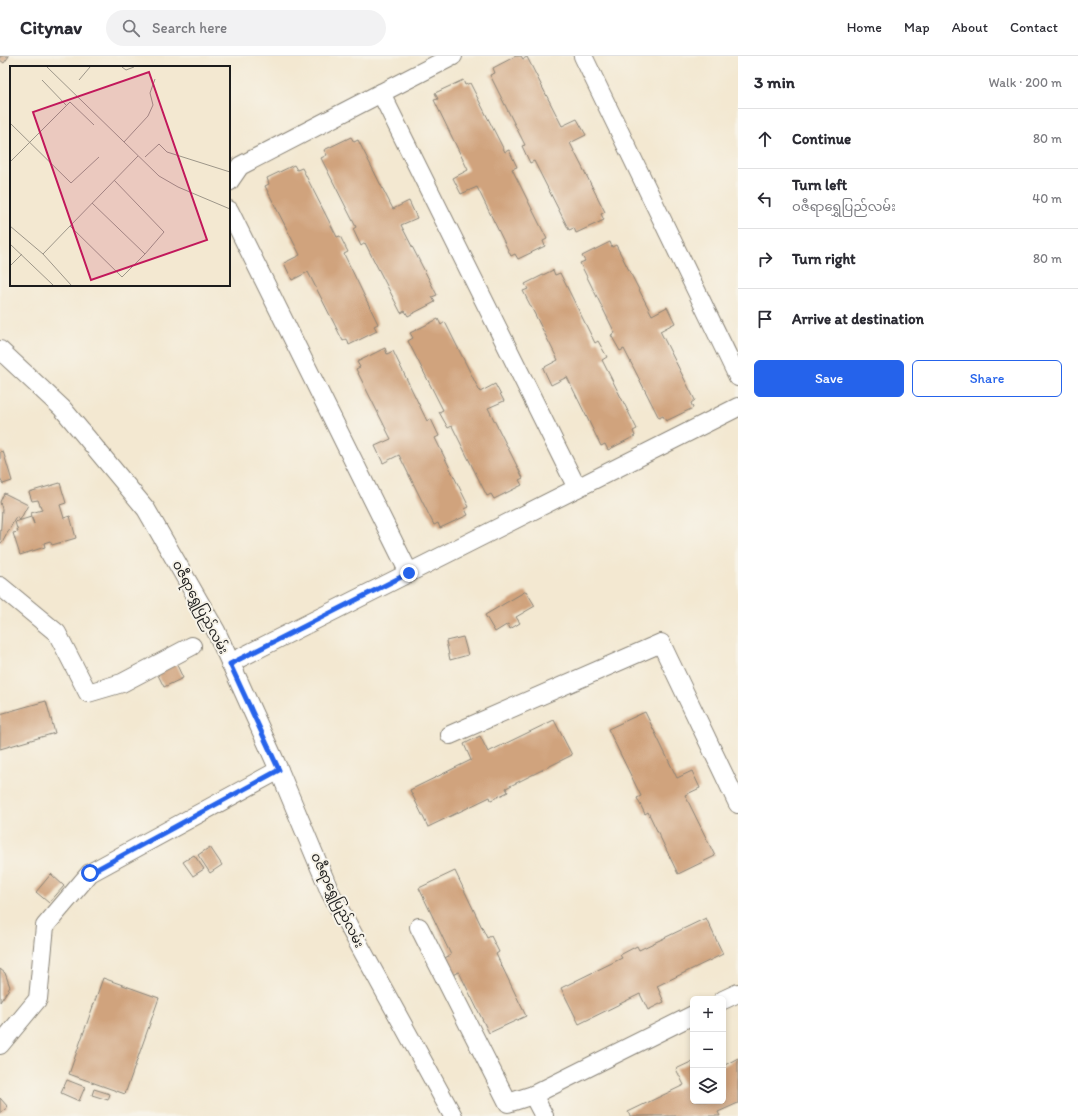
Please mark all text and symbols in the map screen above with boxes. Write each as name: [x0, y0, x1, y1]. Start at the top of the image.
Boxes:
search box: [106, 10, 386, 46]
text: Citynav: [20, 16, 82, 39]
icon: search: [120, 17, 142, 39]
text: Search here: [152, 19, 227, 37]
text: Home: [847, 19, 882, 36]
text: Map: [904, 19, 930, 36]
text: About: [952, 19, 988, 36]
text: Contact: [1010, 19, 1058, 36]
inset map: [10, 66, 230, 286]
text: 3 min: [754, 72, 795, 92]
text: Walk · 200 m: [989, 75, 1062, 90]
icon: ahead: [754, 128, 776, 150]
text: Continue: [792, 130, 851, 148]
text: 80 m: [1033, 131, 1062, 146]
text: Turn left: [792, 176, 847, 194]
icon: left: [754, 188, 776, 210]
text: 40 m: [1032, 191, 1062, 206]
text: ဝဇီရာရွှေပြည်လမ်း: [792, 199, 896, 214]
icon: right: [754, 248, 776, 270]
text: Turn right: [792, 250, 856, 268]
text: 80 m: [1033, 251, 1062, 266]
icon: arrive: [754, 308, 776, 330]
text: Arrive at destination: [792, 310, 924, 328]
button: Save: [754, 360, 904, 397]
button: Share: [912, 360, 1062, 397]
street label: ဝဇီရာရွှေပြည်လမ်း: [167, 557, 232, 658]
route end: [400, 564, 418, 582]
street label: ဝဇီရာရွှေပြည်လမ်း: [305, 850, 368, 951]
route start: [81, 864, 99, 882]
map controls: [690, 996, 726, 1104]
button: +: [690, 996, 726, 1032]
button: −: [690, 1032, 726, 1068]
button: layers: [690, 1068, 726, 1104]

